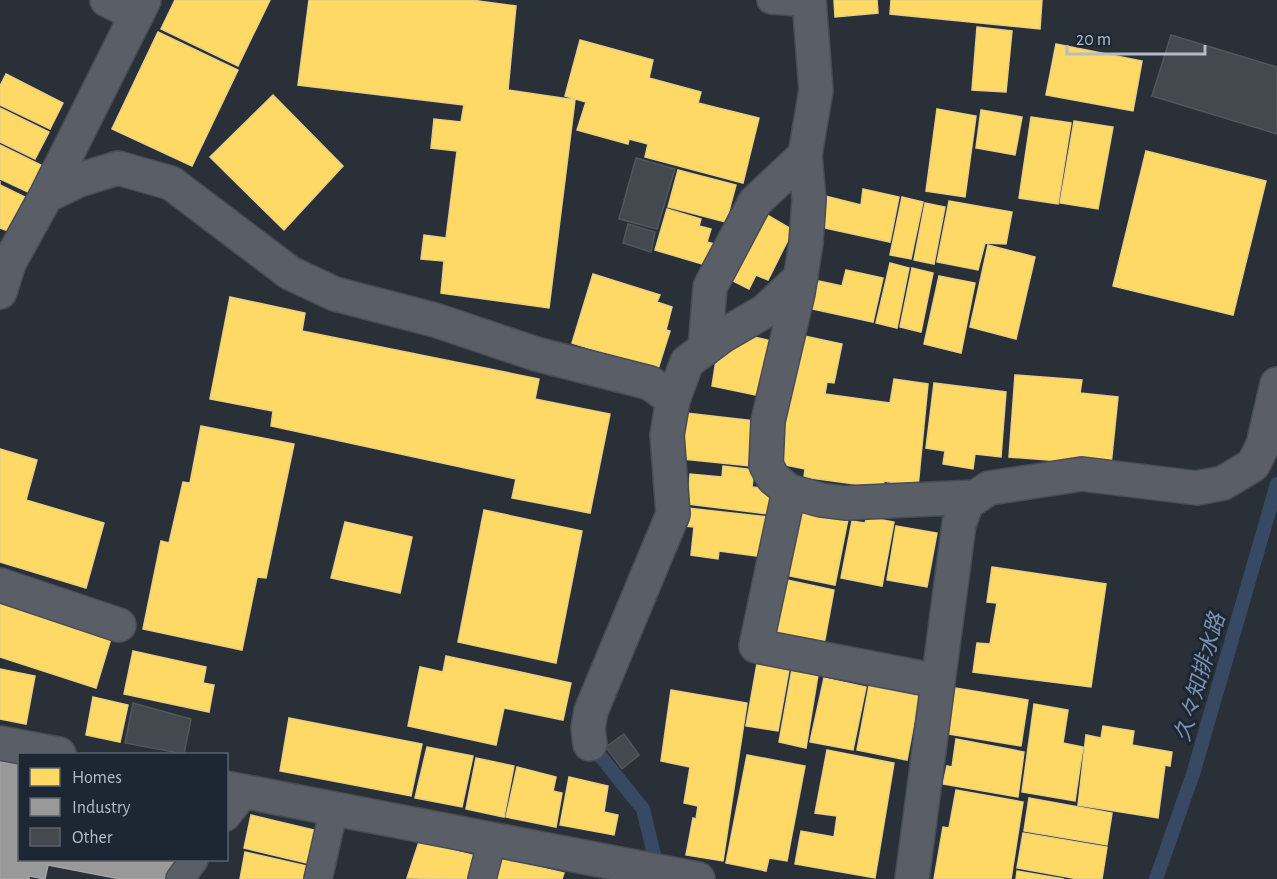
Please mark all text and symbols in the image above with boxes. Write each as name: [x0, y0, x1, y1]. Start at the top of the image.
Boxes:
scale bar: [1067, 18, 1205, 56]
text: 20 m: [1076, 31, 1111, 49]
water label: 久々知排水路: [1170, 609, 1229, 744]
legend: [18, 753, 228, 861]
text: Homes: [72, 769, 122, 787]
text: Industry: [72, 799, 131, 817]
text: Other: [72, 829, 113, 847]

